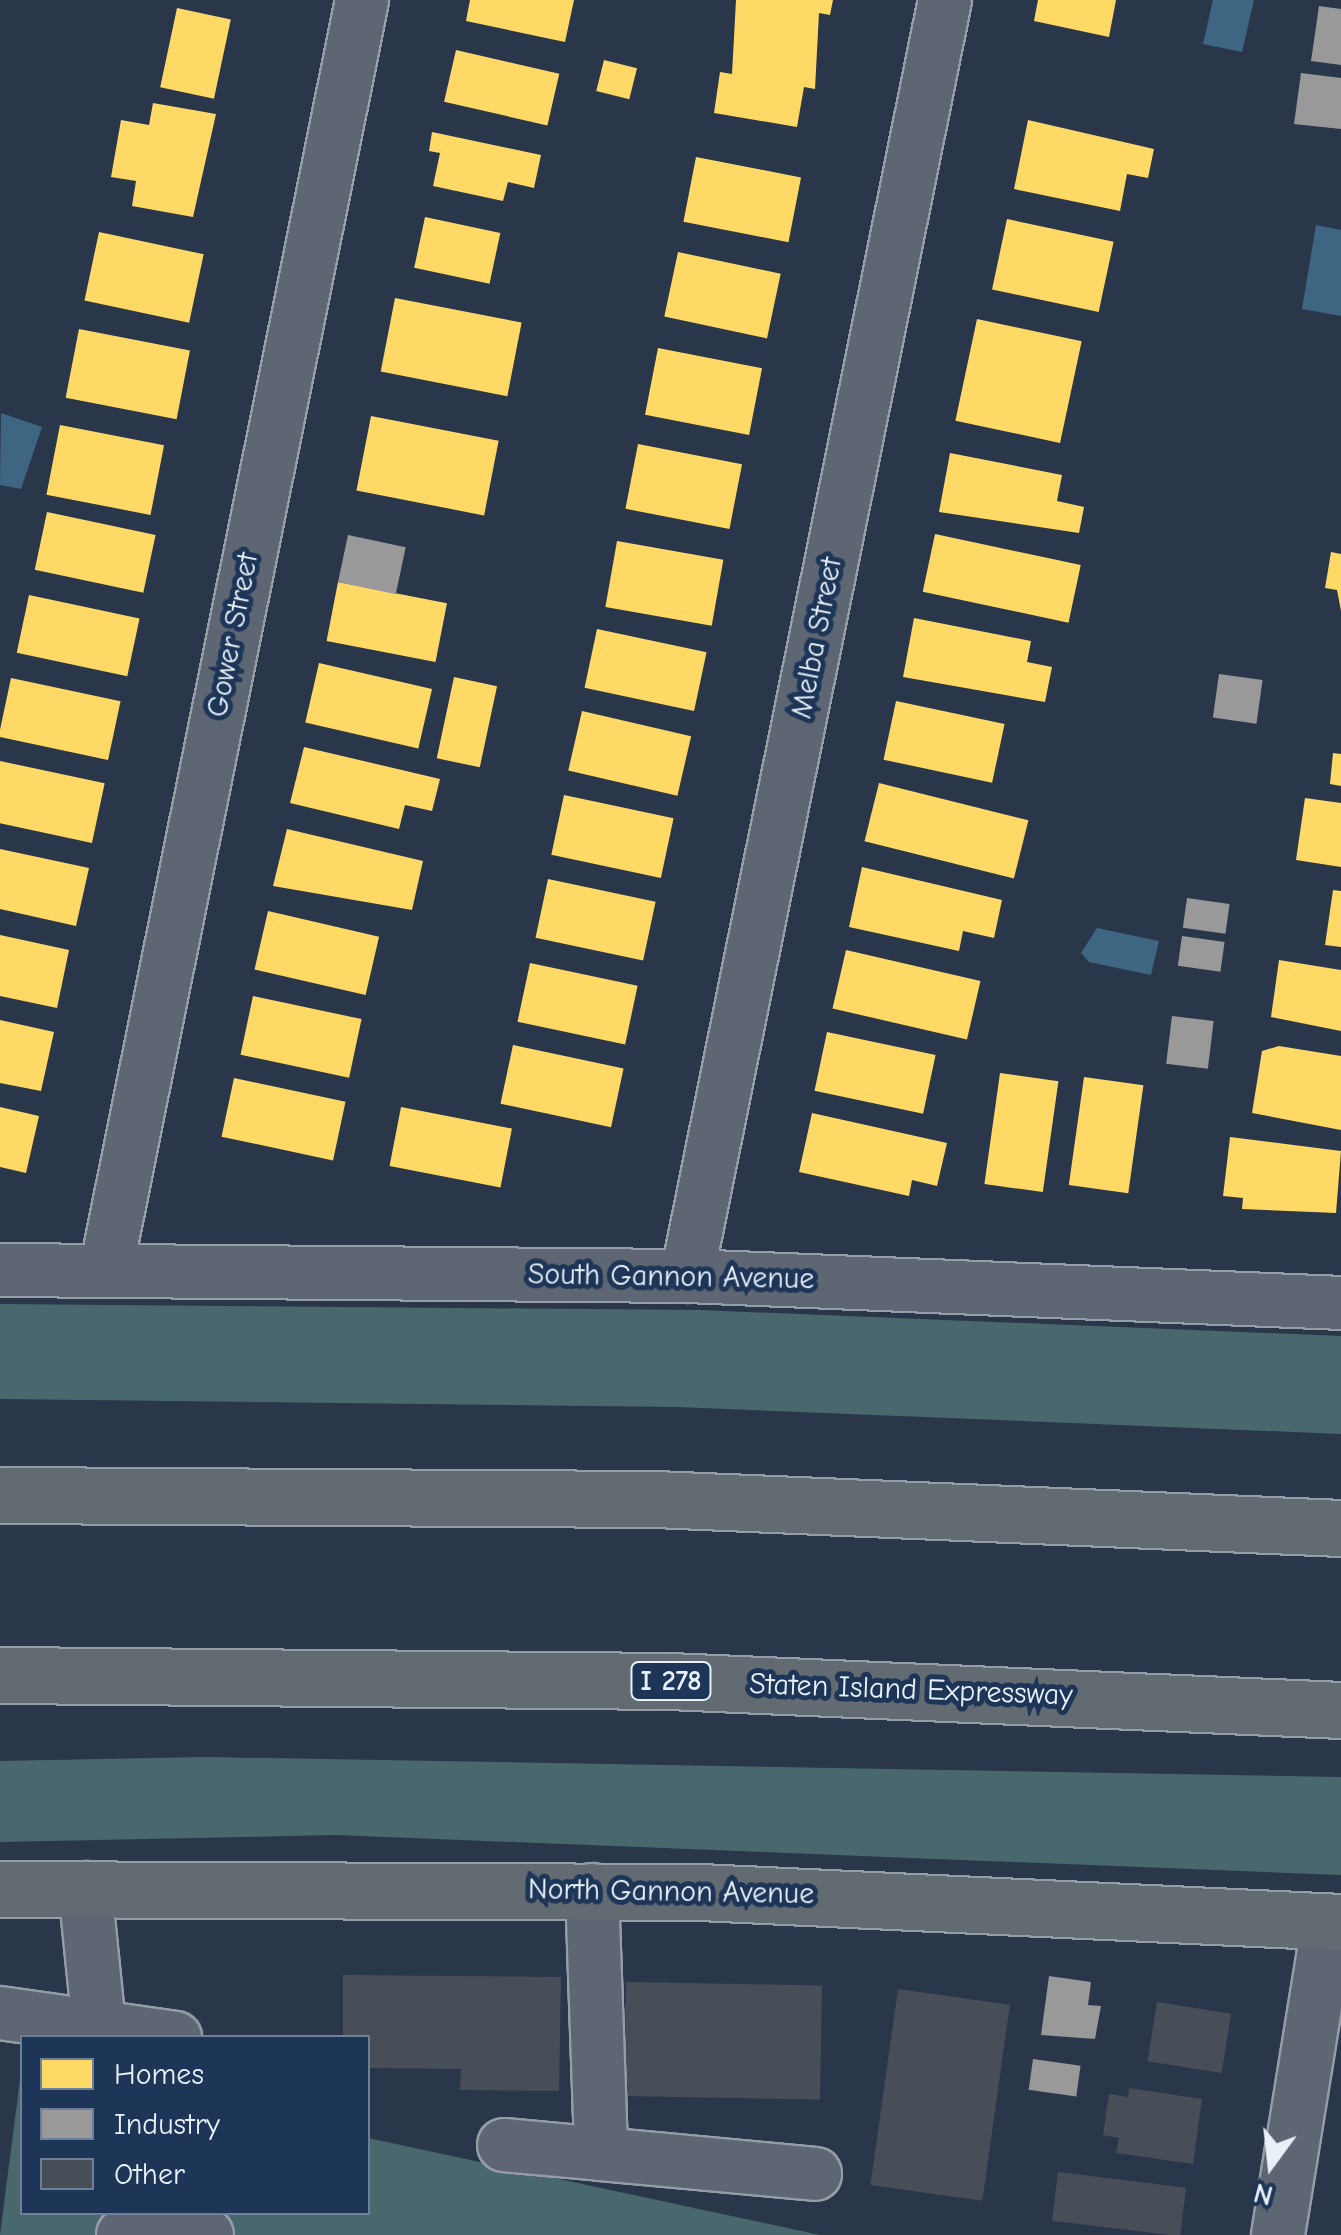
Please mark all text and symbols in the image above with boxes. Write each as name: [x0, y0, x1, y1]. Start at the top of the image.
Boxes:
street label: Gower Street: [199, 550, 267, 720]
street label: Melba Street: [784, 554, 850, 722]
street label: South Gannon Avenue: [528, 1257, 814, 1297]
road number: I 278: [628, 1658, 714, 1704]
street label: Staten Island Expressway: [749, 1666, 1073, 1714]
street label: North Gannon Avenue: [528, 1872, 814, 1912]
legend: [20, 2035, 370, 2215]
text: Homes: [114, 2057, 204, 2092]
text: Industry: [114, 2107, 220, 2142]
north arrow: [1221, 2115, 1321, 2215]
text: Other: [114, 2157, 185, 2192]
text: N: [1250, 2176, 1276, 2212]

